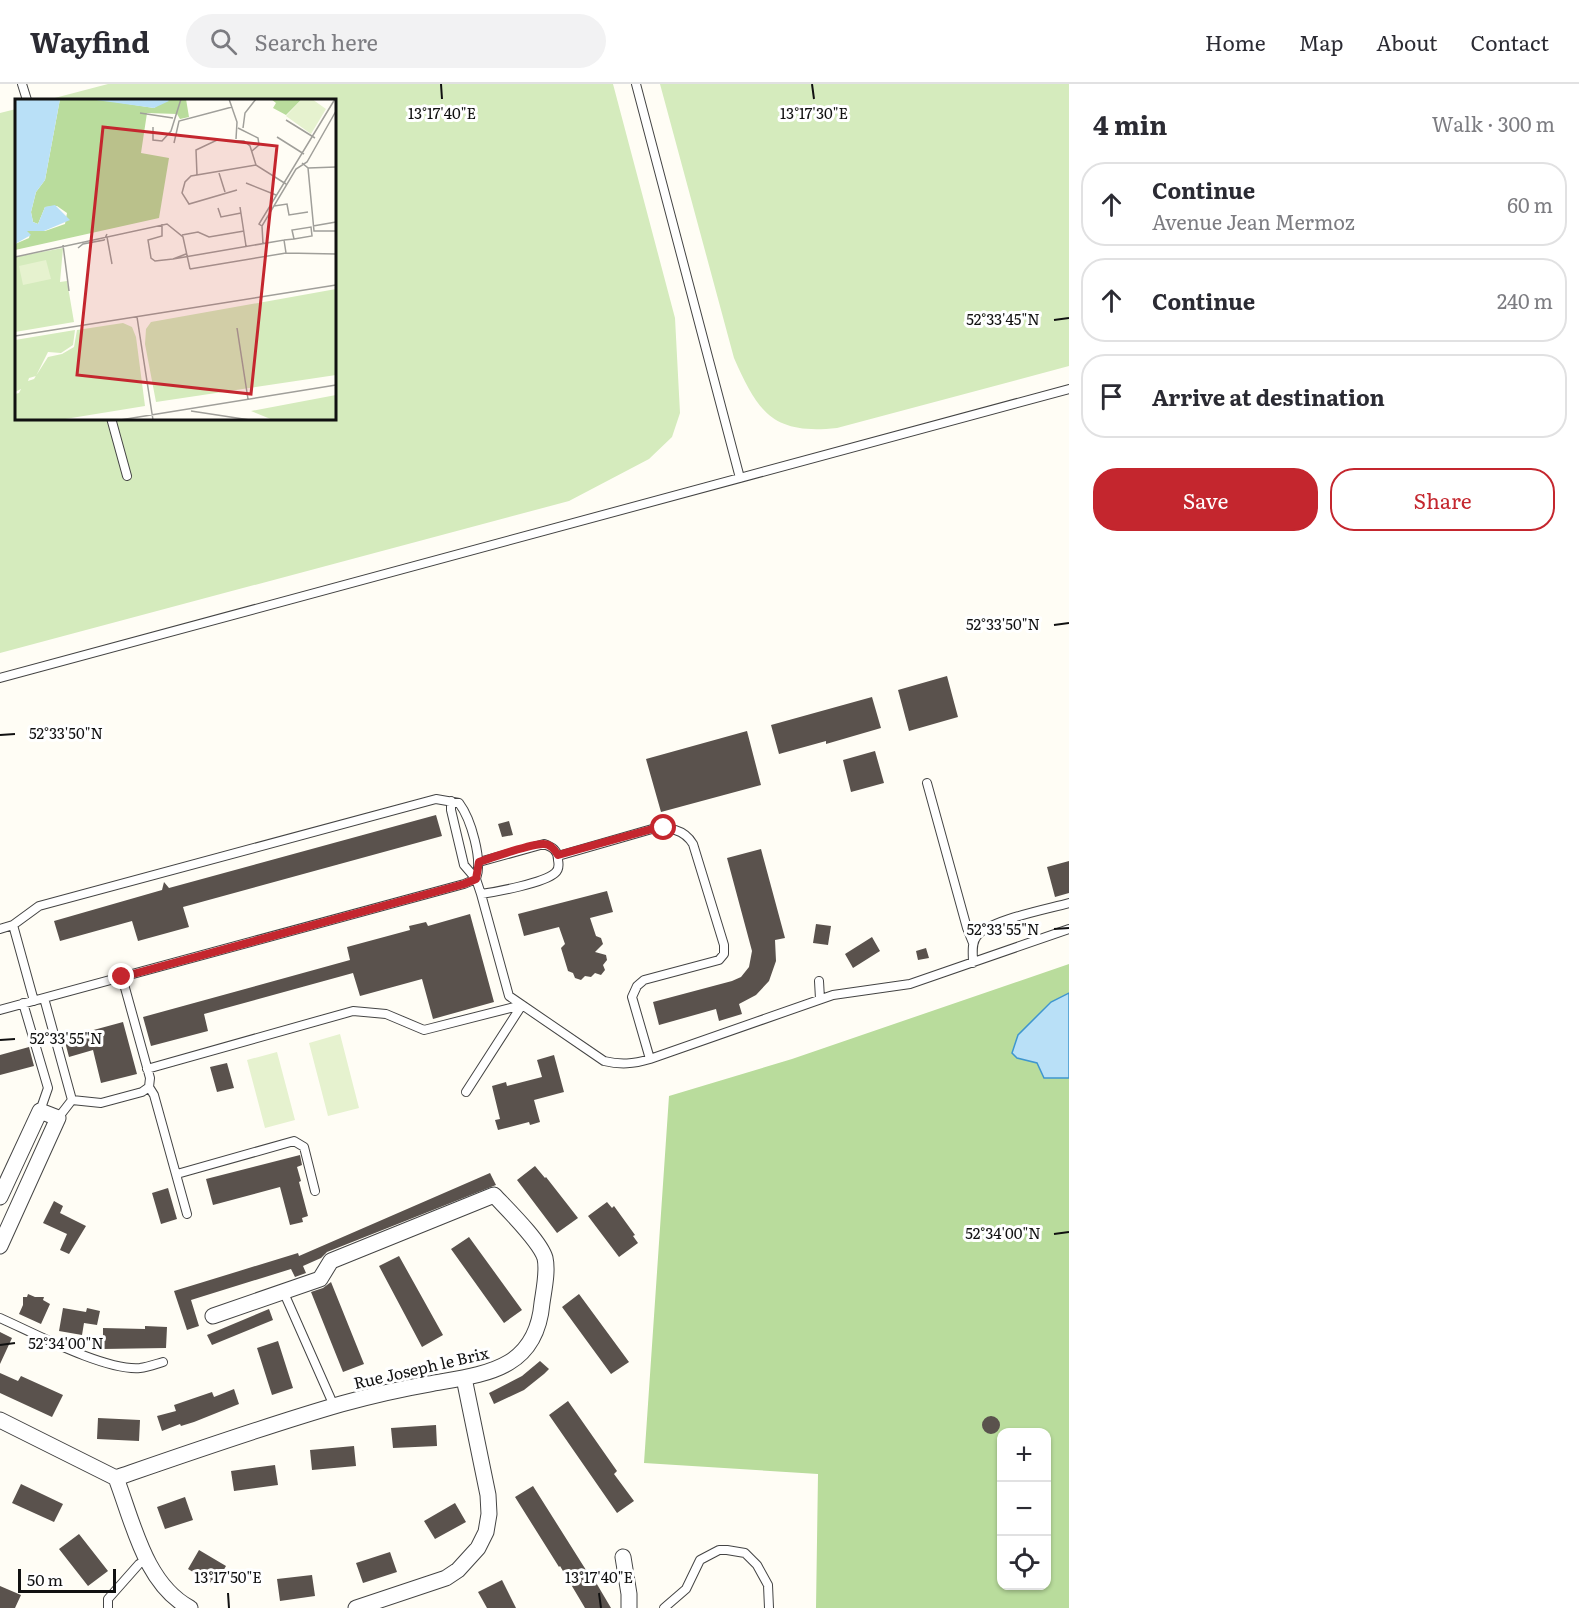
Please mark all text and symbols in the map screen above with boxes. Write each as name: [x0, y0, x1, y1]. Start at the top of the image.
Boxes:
search box: [186, 14, 606, 68]
text: Wayfind: [30, 20, 150, 62]
icon: search: [207, 25, 240, 58]
text: Search here: [255, 25, 378, 58]
text: Home: [1205, 26, 1266, 57]
text: Map: [1299, 26, 1343, 57]
text: About: [1376, 26, 1438, 57]
text: Contact: [1471, 26, 1549, 57]
inset map: [15, 99, 336, 420]
text: 13°17'40"E: [408, 101, 476, 124]
text: 13°17'30"E: [780, 101, 848, 124]
text: 4 min: [1093, 104, 1167, 143]
text: Walk · 300 m: [1432, 108, 1555, 138]
text: Continue: [1152, 173, 1255, 206]
icon: ahead: [1095, 188, 1128, 221]
text: 60 m: [1507, 189, 1553, 219]
text: Avenue Jean Mermoz: [1152, 206, 1355, 236]
icon: ahead: [1095, 284, 1128, 317]
text: Continue: [1152, 284, 1255, 317]
text: 240 m: [1497, 285, 1553, 315]
text: 52°33'45"N: [966, 307, 1040, 330]
icon: arrive: [1095, 380, 1128, 413]
text: Arrive at destination: [1152, 380, 1385, 413]
button: Save: [1093, 468, 1318, 531]
button: Share: [1330, 468, 1555, 531]
text: 52°33'50"N: [966, 612, 1040, 635]
text: 52°33'50"N: [29, 721, 103, 744]
route start: [650, 814, 676, 840]
text: 52°33'55"N: [967, 917, 1039, 940]
route end: [108, 963, 134, 989]
text: 52°33'55"N: [30, 1026, 102, 1049]
text: 52°34'00"N: [965, 1221, 1041, 1244]
text: 52°34'00"N: [28, 1331, 104, 1354]
street label: Rue Joseph le Brix: [351, 1340, 492, 1394]
map controls: [997, 1428, 1051, 1590]
button: +: [997, 1428, 1051, 1482]
button: −: [997, 1482, 1051, 1536]
button: locate: [997, 1536, 1051, 1590]
text: 13°17'50"E: [194, 1565, 262, 1588]
text: 13°17'40"E: [565, 1565, 633, 1588]
scale bar: [18, 1566, 116, 1594]
text: 50 m: [27, 1567, 63, 1591]

